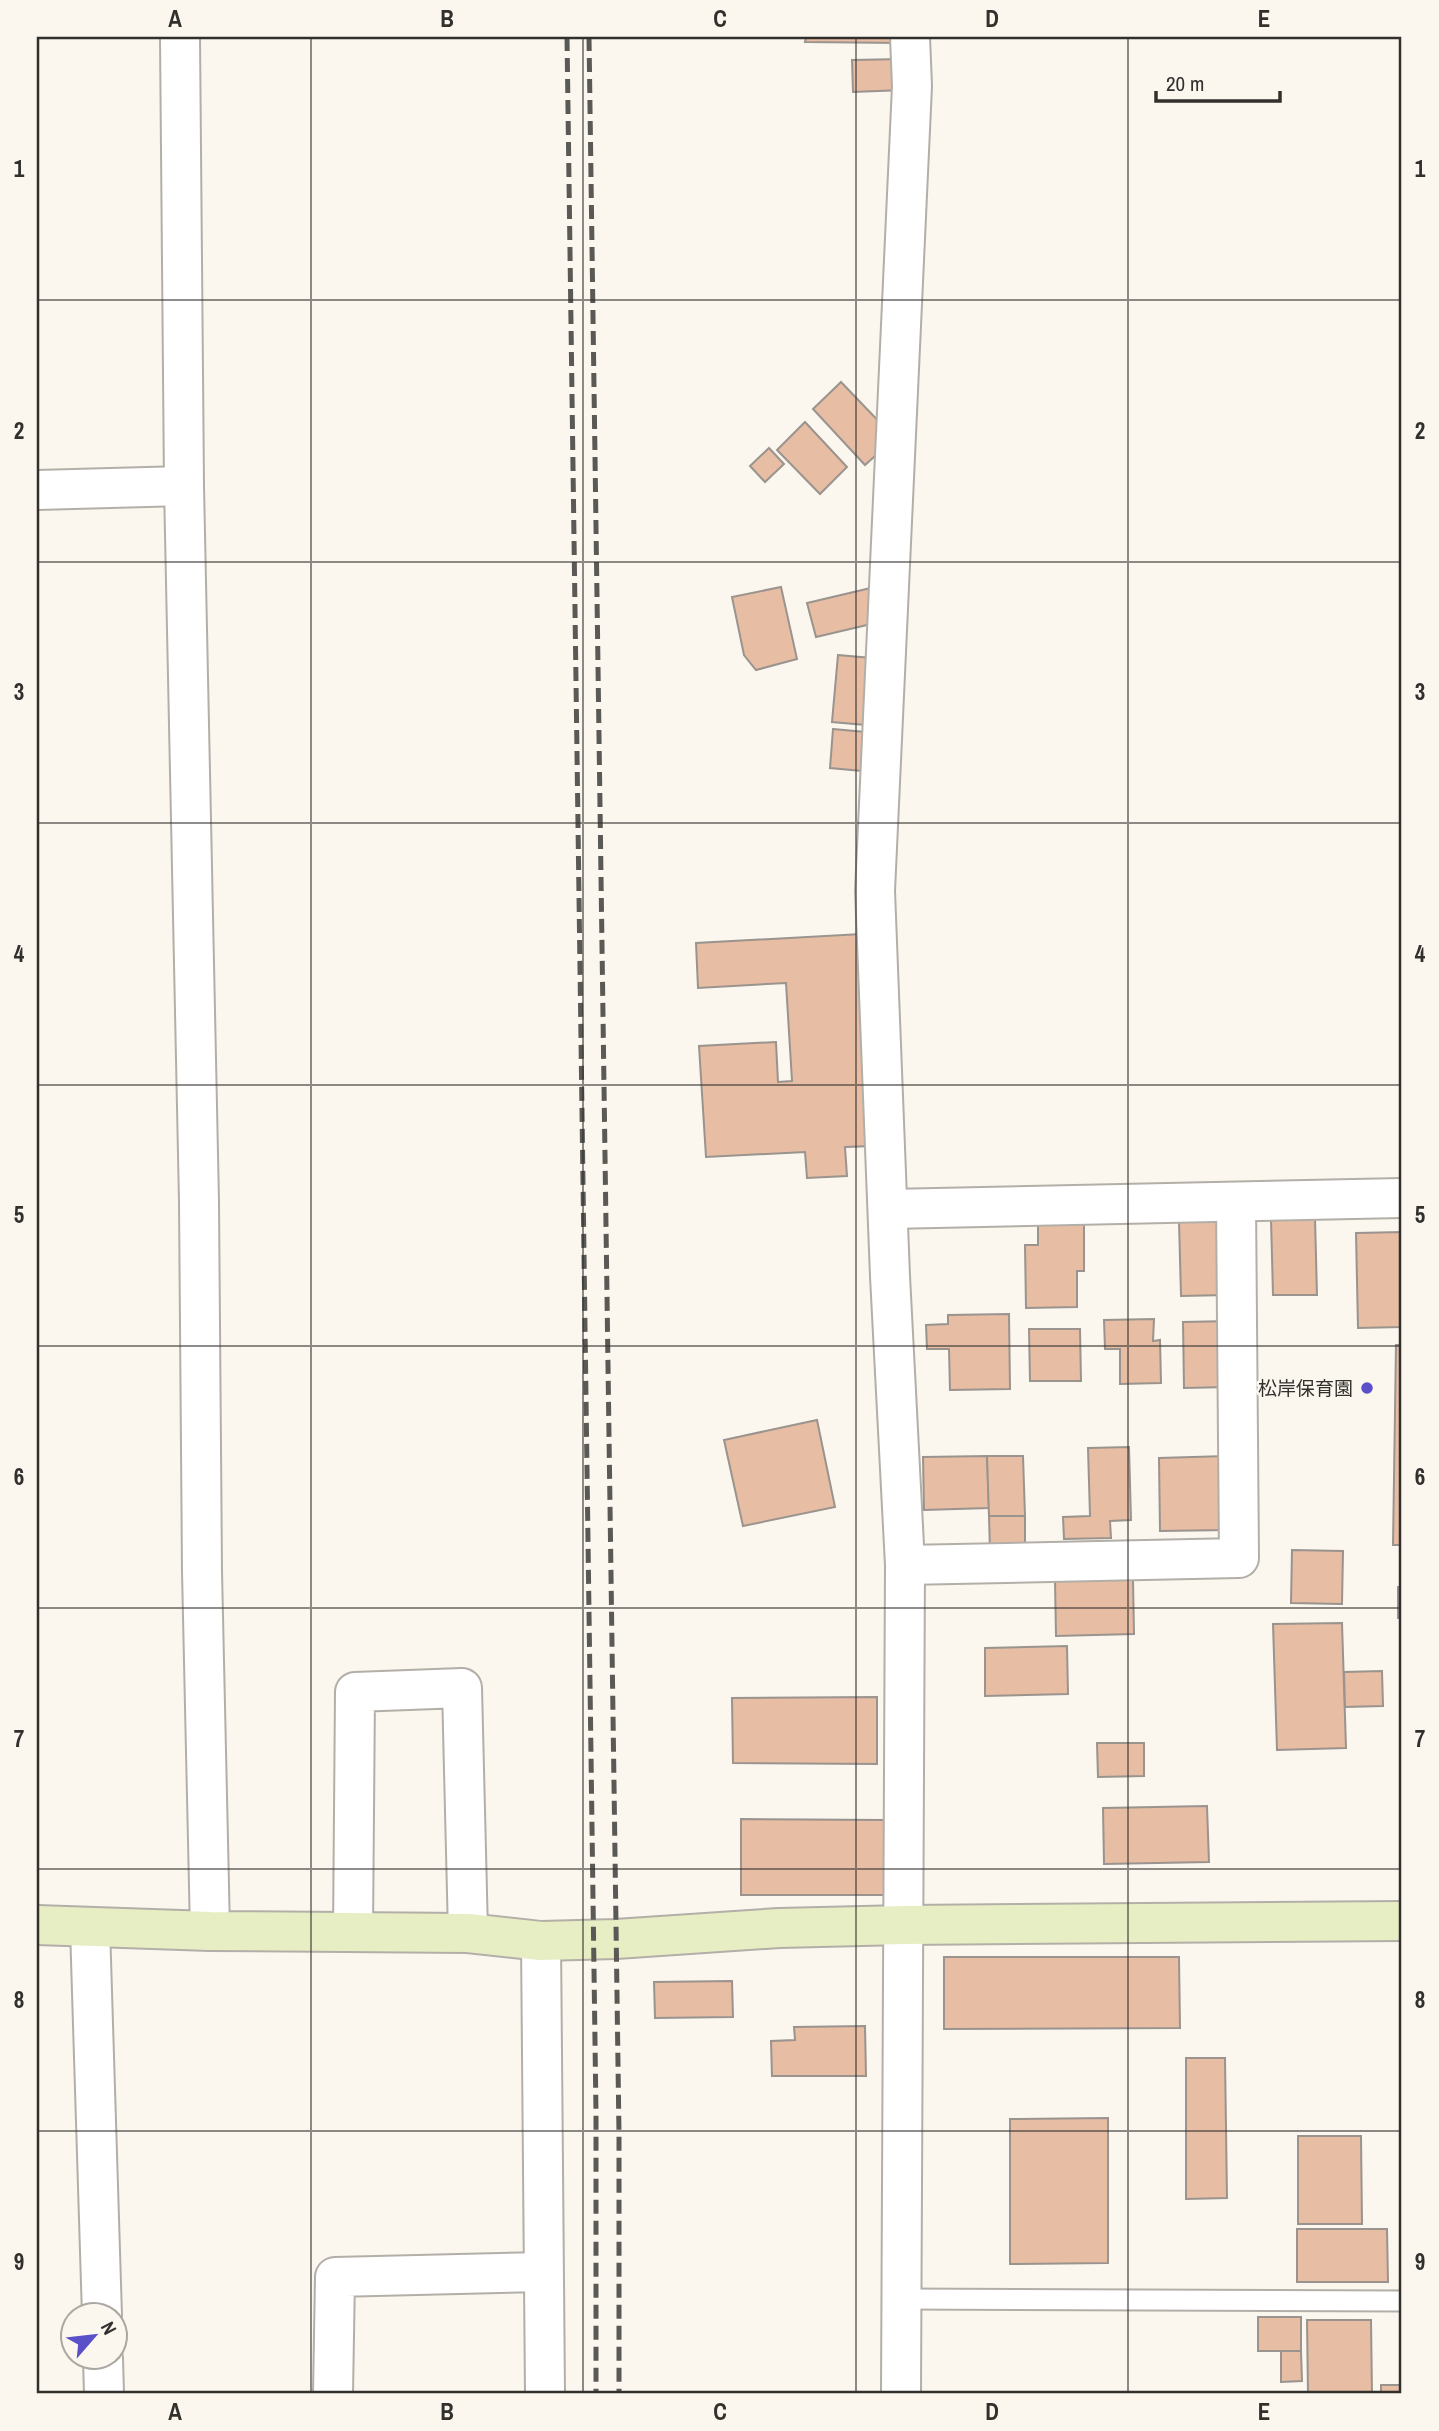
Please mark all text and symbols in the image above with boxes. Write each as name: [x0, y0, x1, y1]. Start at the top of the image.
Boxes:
text: A: [168, 3, 182, 34]
text: B: [440, 3, 454, 34]
text: C: [713, 3, 727, 34]
text: D: [985, 3, 999, 34]
text: E: [1258, 3, 1270, 34]
scale bar: [1156, 60, 1280, 104]
text: 20 m: [1166, 69, 1204, 98]
text: 1: [14, 153, 25, 184]
text: 1: [1415, 153, 1426, 184]
text: 2: [14, 415, 24, 446]
text: 2: [1415, 415, 1425, 446]
text: 3: [14, 676, 24, 707]
text: 3: [1415, 676, 1425, 707]
text: 4: [14, 938, 25, 969]
text: 4: [1415, 938, 1426, 969]
text: 5: [14, 1199, 24, 1230]
text: 5: [1415, 1199, 1425, 1230]
place label: 松岸保育園: [1258, 1375, 1353, 1401]
marker: 松岸保育園: [1359, 1380, 1375, 1396]
text: 6: [14, 1461, 24, 1492]
text: 6: [1415, 1461, 1425, 1492]
text: 7: [14, 1723, 24, 1754]
text: 7: [1415, 1723, 1425, 1754]
text: 8: [14, 1984, 24, 2015]
text: 8: [1415, 1984, 1425, 2015]
text: 9: [14, 2246, 24, 2277]
text: 9: [1415, 2246, 1425, 2277]
north arrow: [60, 2302, 130, 2372]
text: N: [95, 2317, 123, 2339]
text: A: [168, 2396, 182, 2427]
text: B: [440, 2396, 454, 2427]
text: C: [713, 2396, 727, 2427]
text: D: [985, 2396, 999, 2427]
text: E: [1258, 2396, 1270, 2427]

